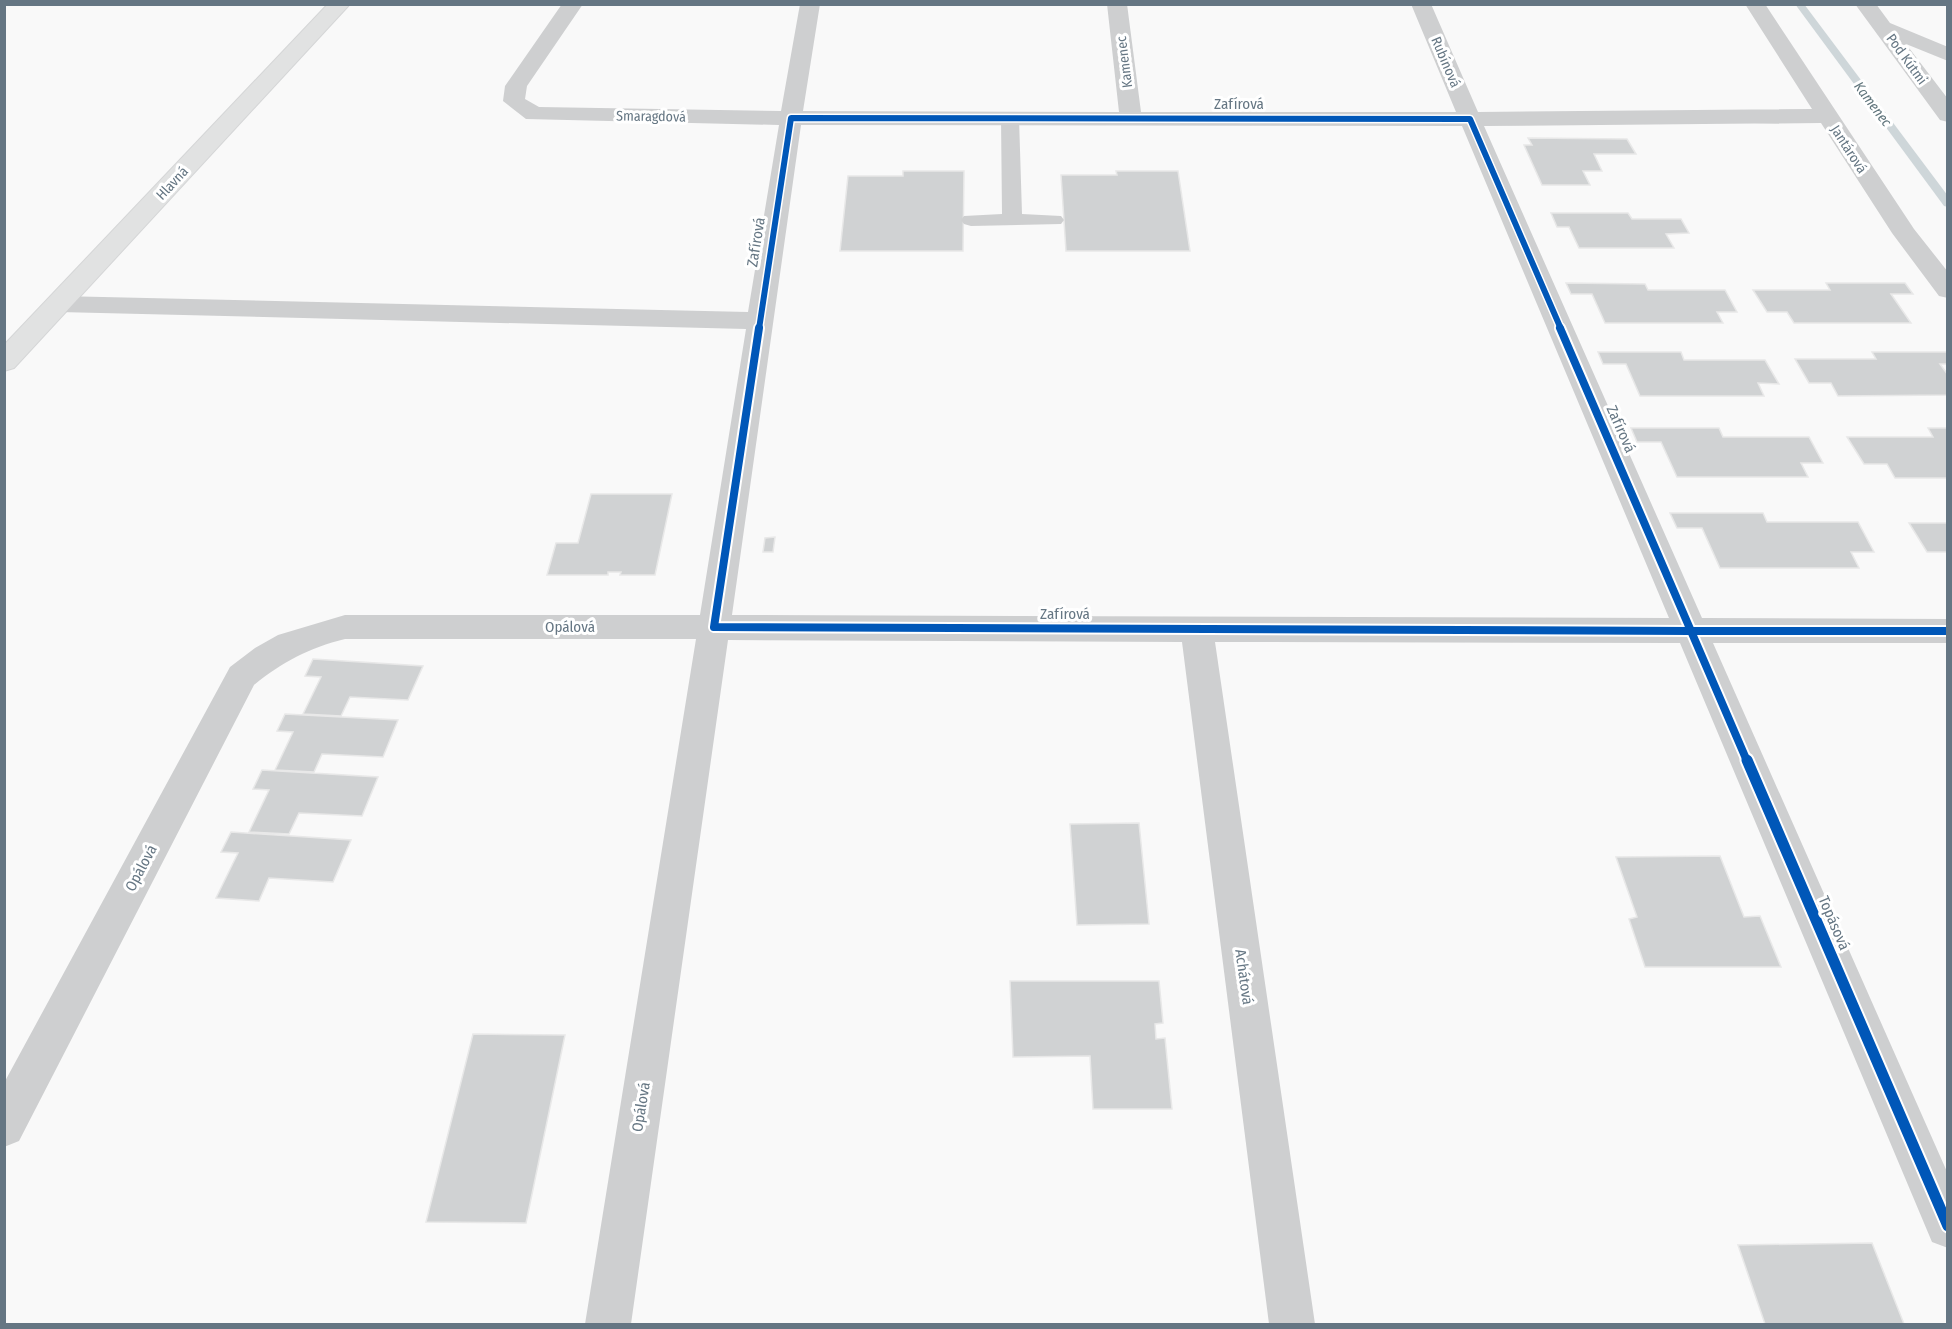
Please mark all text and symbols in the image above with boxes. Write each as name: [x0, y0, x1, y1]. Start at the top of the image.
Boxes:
street label: Pod Kútmi: [1883, 31, 1931, 88]
street label: Rubínová: [1427, 34, 1464, 90]
street label: Kamenec: [1113, 35, 1136, 89]
water label: Kamenec: [1850, 79, 1896, 131]
street label: Zafírová: [1214, 95, 1264, 113]
street label: Smaragdová: [616, 107, 686, 126]
street label: Jantárová: [1827, 122, 1871, 177]
street label: Hlavná: [153, 163, 192, 203]
street label: Zafírová: [743, 216, 769, 268]
street label: Zafírová: [1603, 403, 1639, 455]
street label: Zafírová: [1040, 605, 1090, 623]
street label: Opálová: [545, 618, 595, 636]
street label: Opálová: [121, 842, 161, 894]
street label: Topásová: [1815, 893, 1853, 953]
street label: Achátová: [1231, 948, 1257, 1006]
street label: Opálová: [628, 1081, 654, 1133]

